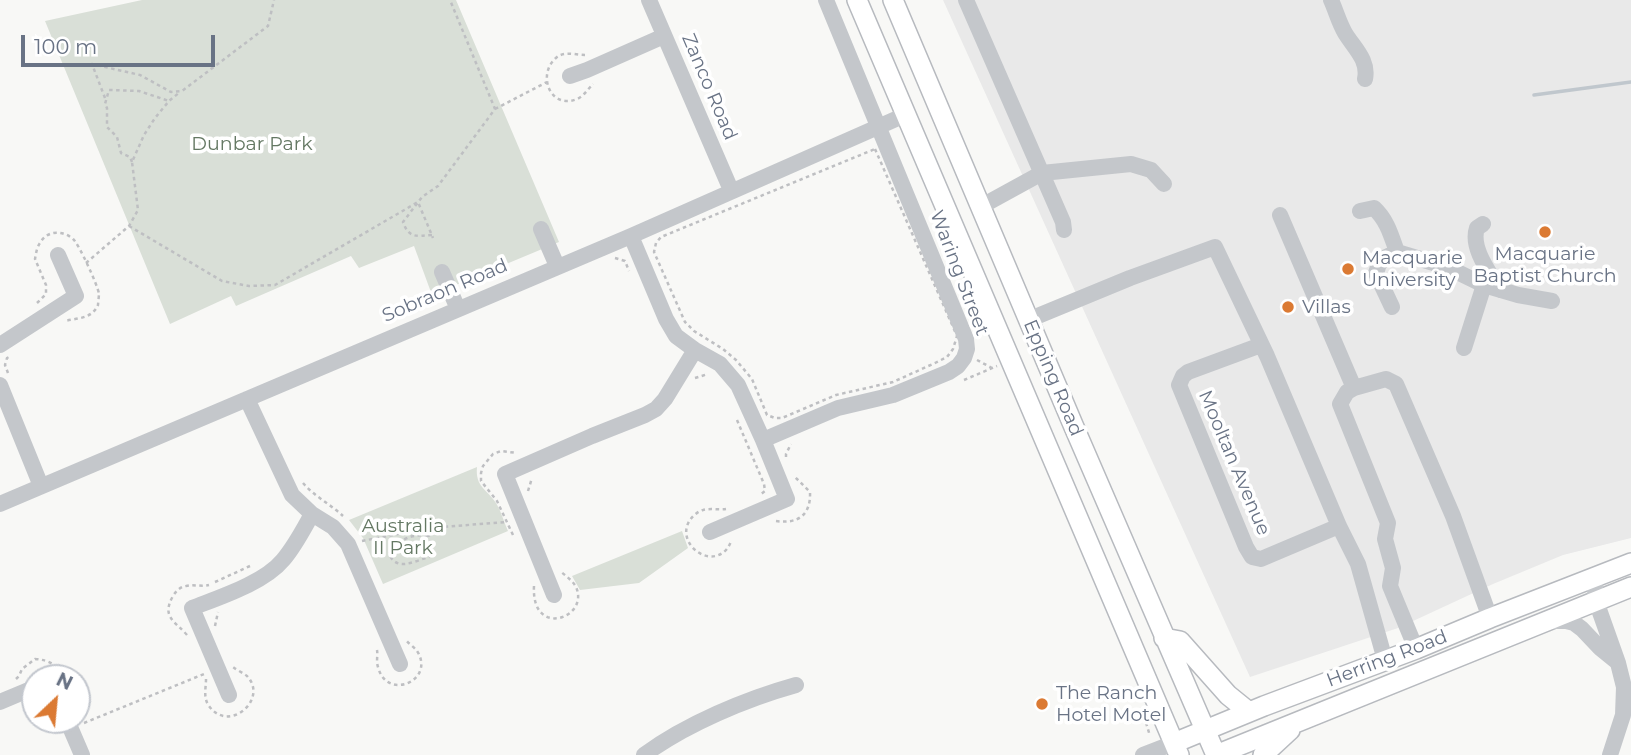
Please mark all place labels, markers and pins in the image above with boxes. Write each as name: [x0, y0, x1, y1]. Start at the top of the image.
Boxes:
marker: Macquarie Baptist Church: [1537, 224, 1553, 240]
place label: Macquarie Baptist Church: [1473, 243, 1617, 287]
place label: Macquarie University: [1362, 247, 1463, 291]
marker: Macquarie University: [1340, 261, 1356, 277]
place label: Villas: [1302, 296, 1351, 318]
marker: Villas: [1280, 299, 1296, 315]
place label: The Ranch Hotel Motel: [1056, 682, 1166, 726]
marker: The Ranch Hotel Motel: [1034, 696, 1050, 712]

